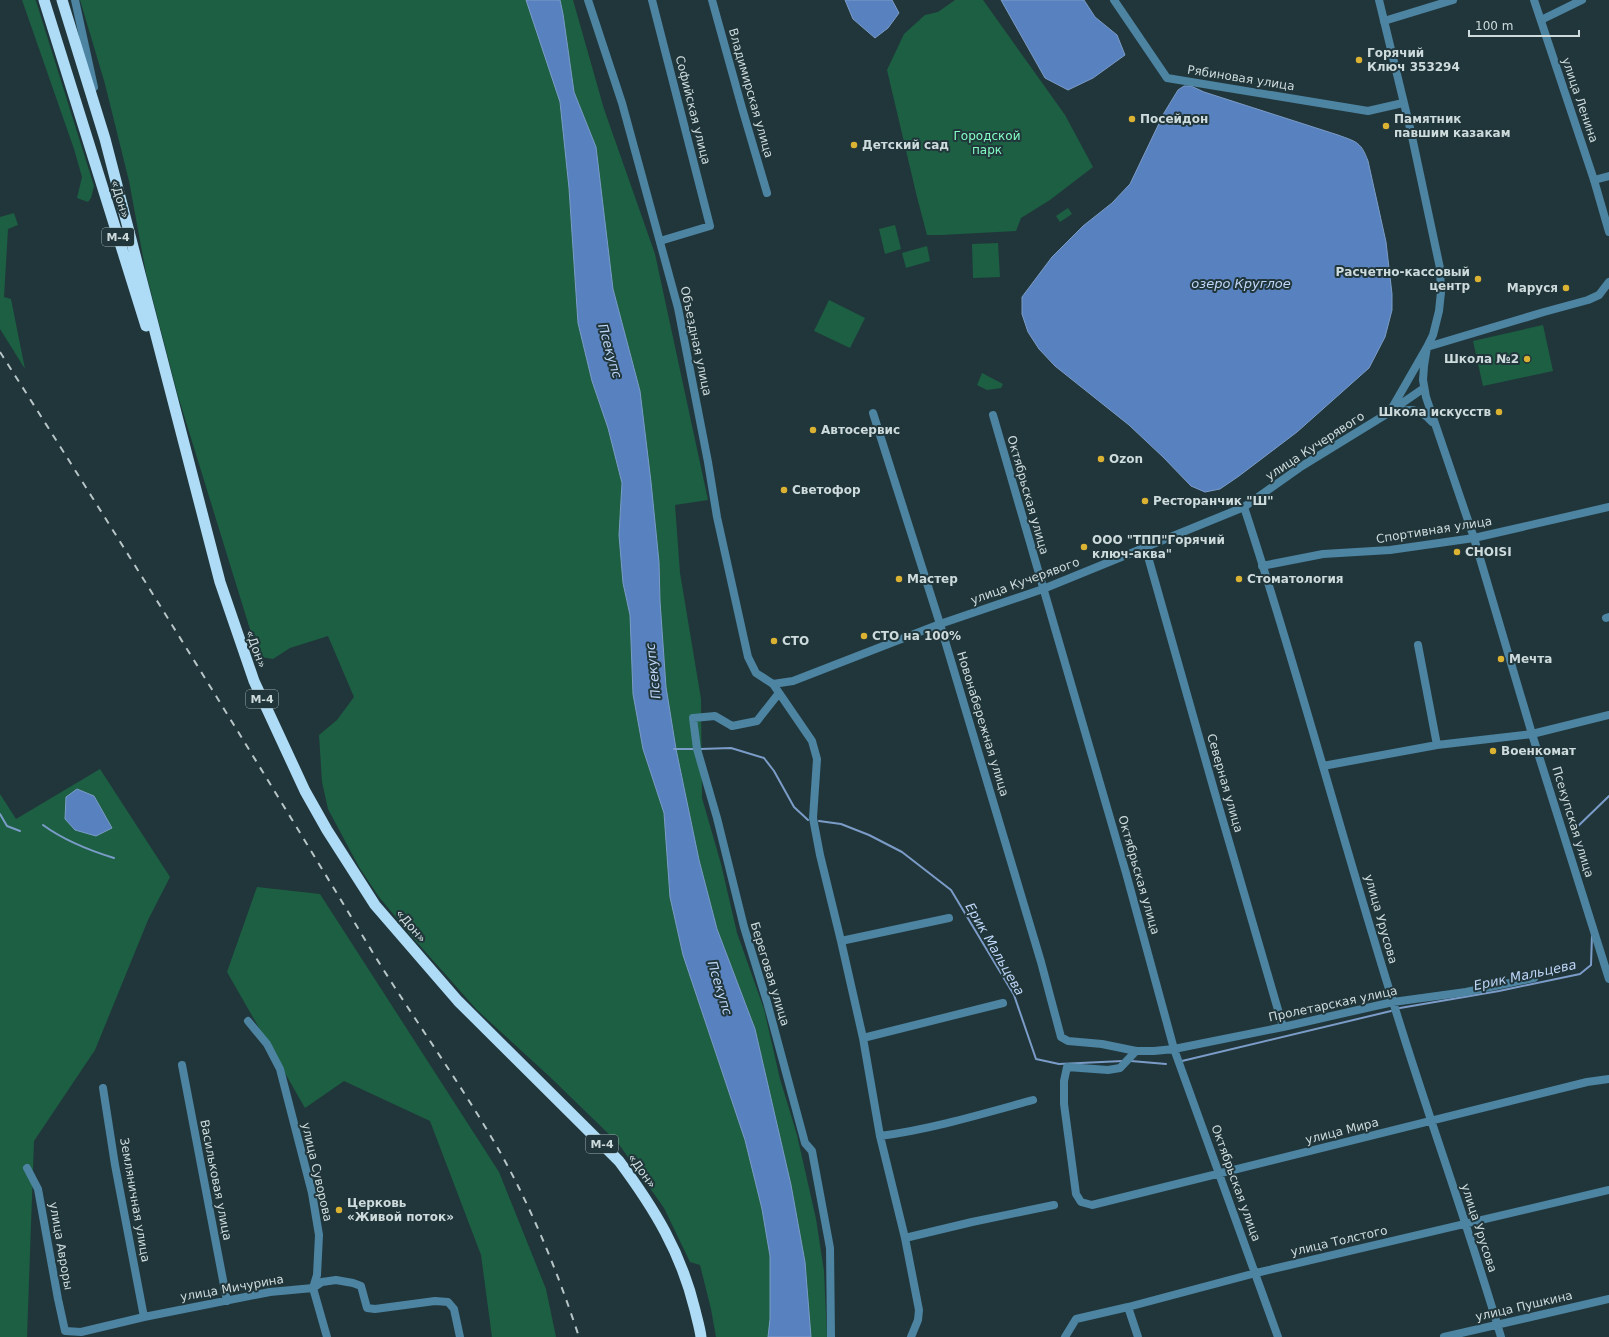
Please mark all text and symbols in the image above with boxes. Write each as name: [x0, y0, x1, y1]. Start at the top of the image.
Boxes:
scale bar: [1469, 12, 1579, 38]
text: 100 m: [1475, 19, 1513, 33]
street label: Владимирская улица: [726, 27, 776, 159]
place label: Горячий Ключ 353294: [1367, 46, 1460, 74]
street label: Софийская улица: [673, 54, 713, 166]
marker: Горячий Ключ 353294: [1354, 55, 1364, 65]
street label: улица Ленина: [1559, 56, 1601, 144]
street label: Рябиновая улица: [1186, 63, 1296, 93]
place label: Посейдон: [1140, 112, 1208, 126]
place label: Памятник павшим казакам: [1394, 112, 1510, 140]
marker: Посейдон: [1127, 114, 1137, 124]
marker: Памятник павшим казакам: [1381, 121, 1391, 131]
park label: Городской парк: [954, 129, 1020, 157]
place label: Детский сад: [862, 138, 949, 152]
marker: Детский сад: [849, 140, 859, 150]
street label: «Дон»: [108, 178, 132, 220]
road number: М-4: [102, 228, 134, 246]
place label: Расчетно-кассовый центр: [1336, 265, 1470, 293]
marker: Расчетно-кассовый центр: [1473, 274, 1483, 284]
water label: озеро Круглое: [1191, 276, 1291, 291]
place label: Маруся: [1507, 281, 1558, 295]
marker: Маруся: [1561, 283, 1571, 293]
street label: Объездная улица: [678, 285, 714, 397]
water label: Псекупс: [595, 322, 625, 380]
place label: Школа №2: [1444, 352, 1519, 366]
marker: Школа №2: [1522, 354, 1532, 364]
place label: Школа искусств: [1378, 405, 1491, 419]
marker: Школа искусств: [1494, 407, 1504, 417]
street label: улица Кучерявого: [1263, 409, 1367, 483]
place label: Автосервис: [821, 423, 900, 437]
marker: Автосервис: [808, 425, 818, 435]
street label: Октябрьская улица: [1004, 434, 1052, 556]
place label: Ozon: [1109, 452, 1143, 466]
marker: Ozon: [1096, 454, 1106, 464]
place label: Светофор: [792, 483, 861, 497]
marker: Светофор: [779, 485, 789, 495]
place label: Ресторанчик "Ш": [1153, 494, 1274, 508]
marker: Ресторанчик "Ш": [1140, 496, 1150, 506]
street label: Спортивная улица: [1375, 514, 1493, 546]
place label: ООО "ТПП"Горячий ключ-аква": [1092, 533, 1225, 561]
marker: ООО "ТПП"Горячий ключ-аква": [1079, 542, 1089, 552]
place label: CHOISI: [1465, 545, 1512, 559]
marker: CHOISI: [1452, 547, 1462, 557]
street label: улица Кучерявого: [969, 555, 1081, 607]
place label: Мастер: [907, 572, 958, 586]
place label: Стоматология: [1247, 572, 1344, 586]
marker: Мастер: [894, 574, 904, 584]
marker: Стоматология: [1234, 574, 1244, 584]
street label: «Дон»: [243, 628, 269, 670]
place label: СТО на 100%: [872, 629, 961, 643]
marker: СТО на 100%: [859, 631, 869, 641]
place label: СТО: [782, 634, 809, 648]
marker: СТО: [769, 636, 779, 646]
water label: Псекупс: [643, 642, 663, 700]
street label: Новонабережная улица: [954, 650, 1012, 798]
place label: Мечта: [1509, 652, 1552, 666]
marker: Мечта: [1496, 654, 1506, 664]
road number: М-4: [246, 690, 278, 708]
street label: Северная улица: [1204, 732, 1246, 834]
place label: Военкомат: [1501, 744, 1576, 758]
marker: Военкомат: [1488, 746, 1498, 756]
street label: Псекупская улица: [1549, 765, 1597, 879]
street label: Октябрьская улица: [1115, 814, 1163, 936]
street label: улица Урусова: [1362, 873, 1400, 965]
water label: Ерик Мальцева: [962, 900, 1028, 998]
street label: «Дон»: [393, 907, 429, 945]
street label: Береговая улица: [748, 920, 792, 1028]
water label: Ерик Мальцева: [1472, 957, 1578, 993]
water label: Псекупс: [705, 959, 735, 1017]
street label: Пролетарская улица: [1267, 984, 1399, 1024]
street label: улица Мира: [1304, 1115, 1380, 1147]
street label: Васильковая улица: [197, 1118, 235, 1242]
street label: улица Суворова: [299, 1121, 335, 1223]
street label: Октябрьская улица: [1208, 1123, 1264, 1243]
road number: М-4: [586, 1135, 618, 1153]
street label: Земляничная улица: [117, 1137, 153, 1263]
street label: «Дон»: [625, 1151, 659, 1191]
street label: улица Урусова: [1458, 1182, 1500, 1274]
place label: Церковь «Живой поток»: [347, 1196, 454, 1224]
street label: улица Авроры: [46, 1201, 76, 1291]
marker: Церковь «Живой поток»: [334, 1205, 344, 1215]
street label: улица Толстого: [1289, 1223, 1389, 1259]
street label: улица Мичурина: [179, 1272, 285, 1304]
street label: улица Пушкина: [1474, 1288, 1574, 1324]

